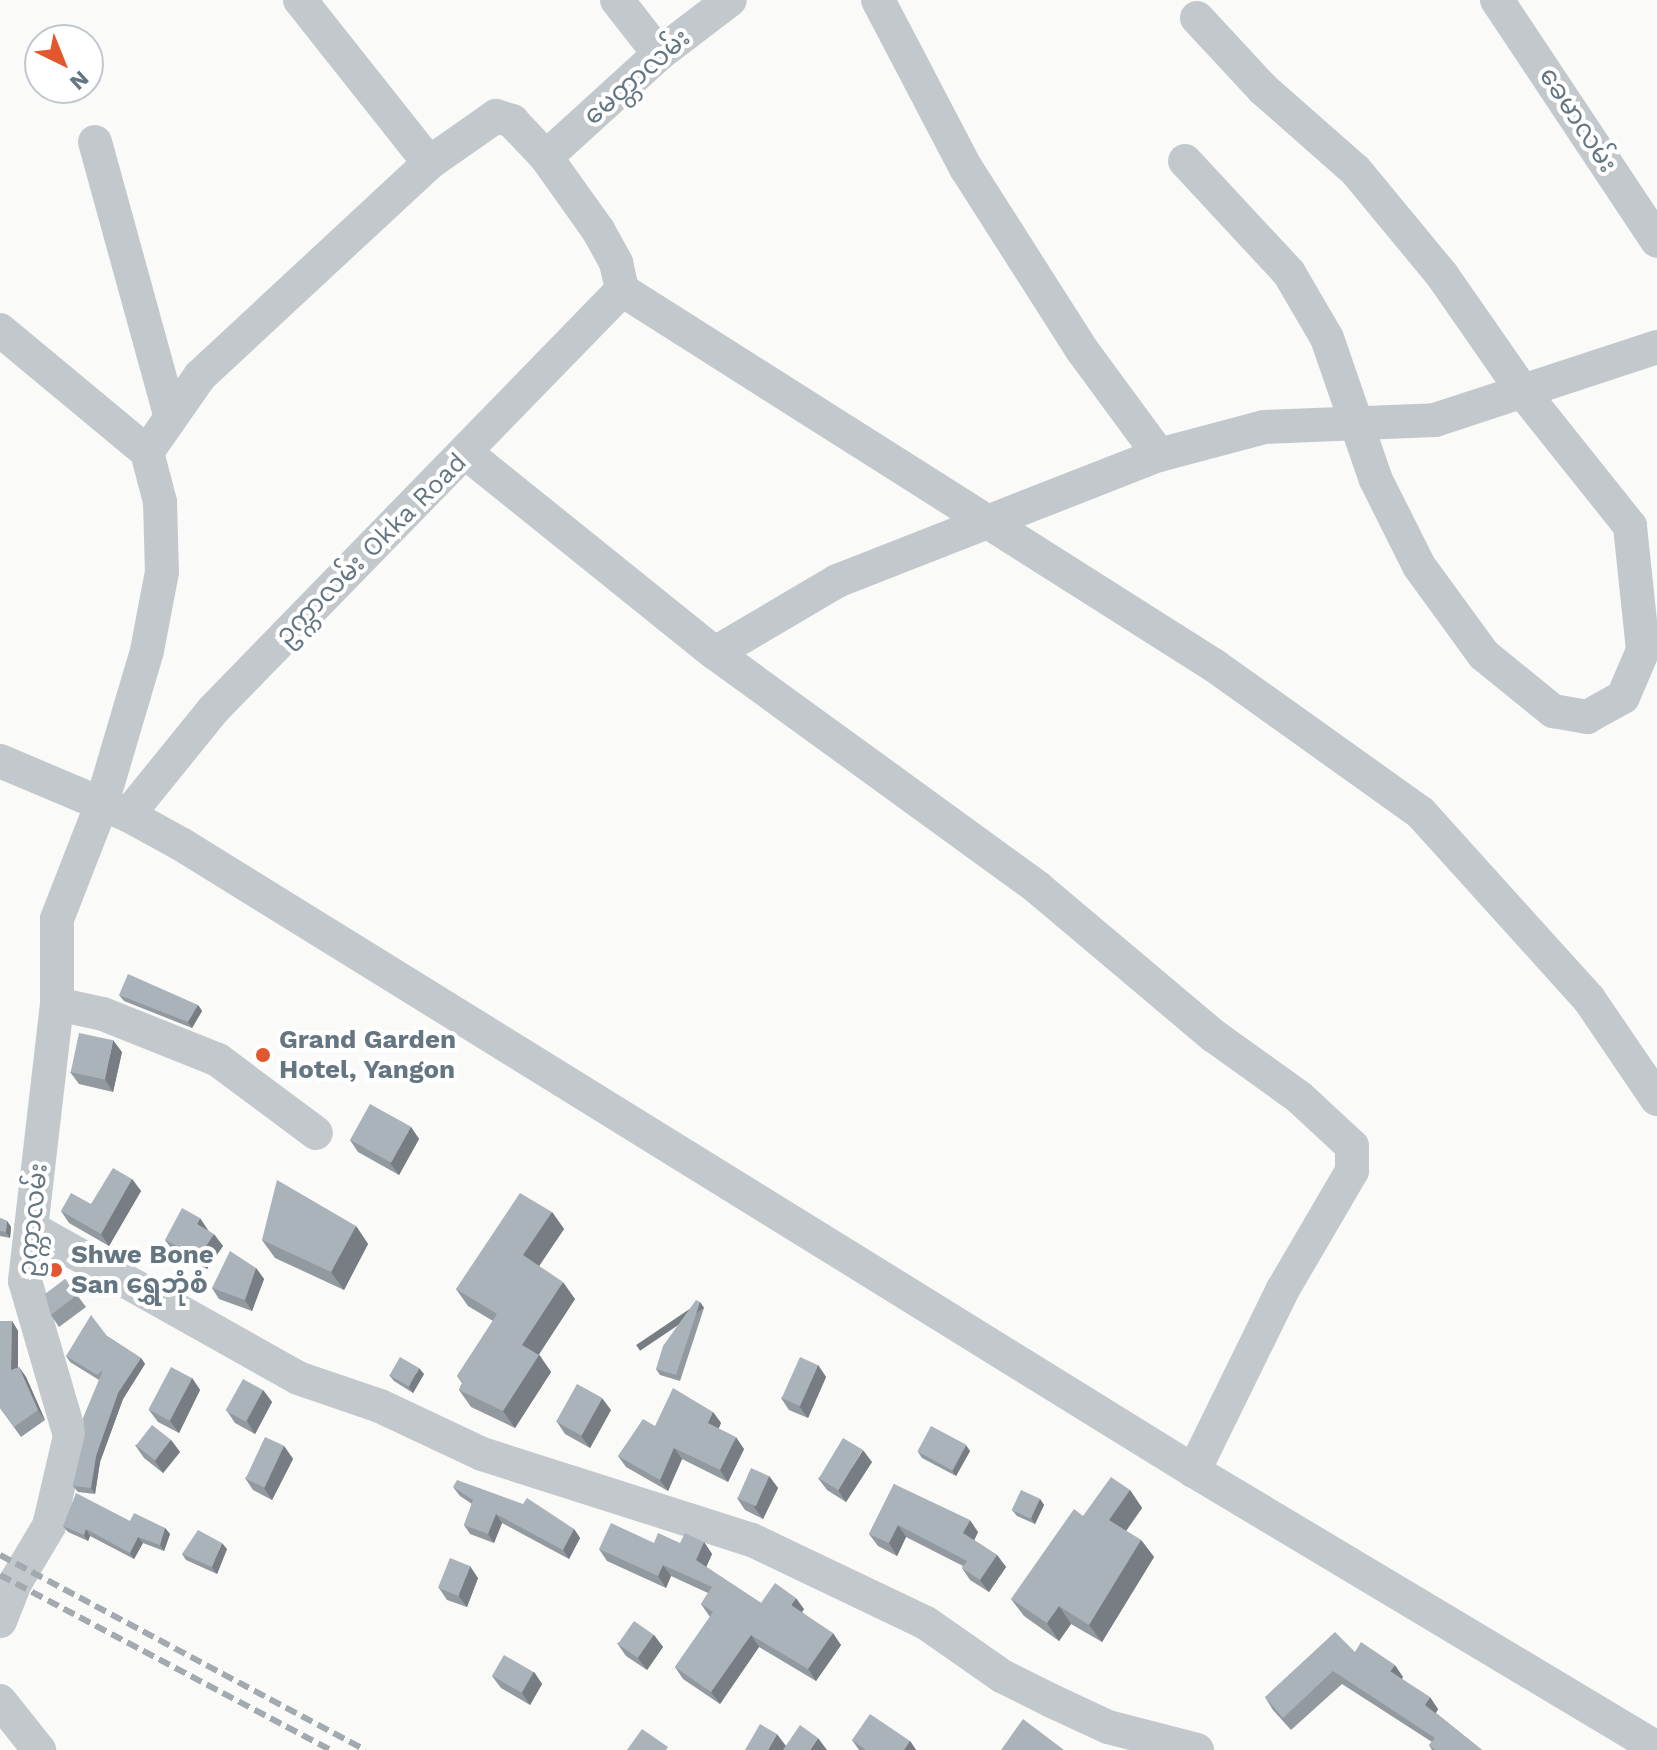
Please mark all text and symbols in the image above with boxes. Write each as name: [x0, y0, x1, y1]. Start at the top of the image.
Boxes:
street label: မေတ္တာလမ်း: [578, 22, 696, 132]
north arrow: [24, 24, 104, 104]
street label: ခေမာလမ်း: [1533, 62, 1623, 178]
text: N: [65, 66, 94, 95]
street label: ဥက္ကာလမ်း Okka Road: [269, 447, 473, 651]
place label: Grand Garden Hotel, Yangon: [279, 1024, 456, 1086]
marker: Grand Garden Hotel, Yangon: [254, 1046, 272, 1064]
street label: ဥက္ကာလမ်း: [12, 1162, 54, 1278]
place label: Shwe Bone San ရွှေဘုံစံ: [71, 1239, 214, 1300]
marker: Shwe Bone San ရွှေဘုံစံ: [46, 1261, 64, 1279]

